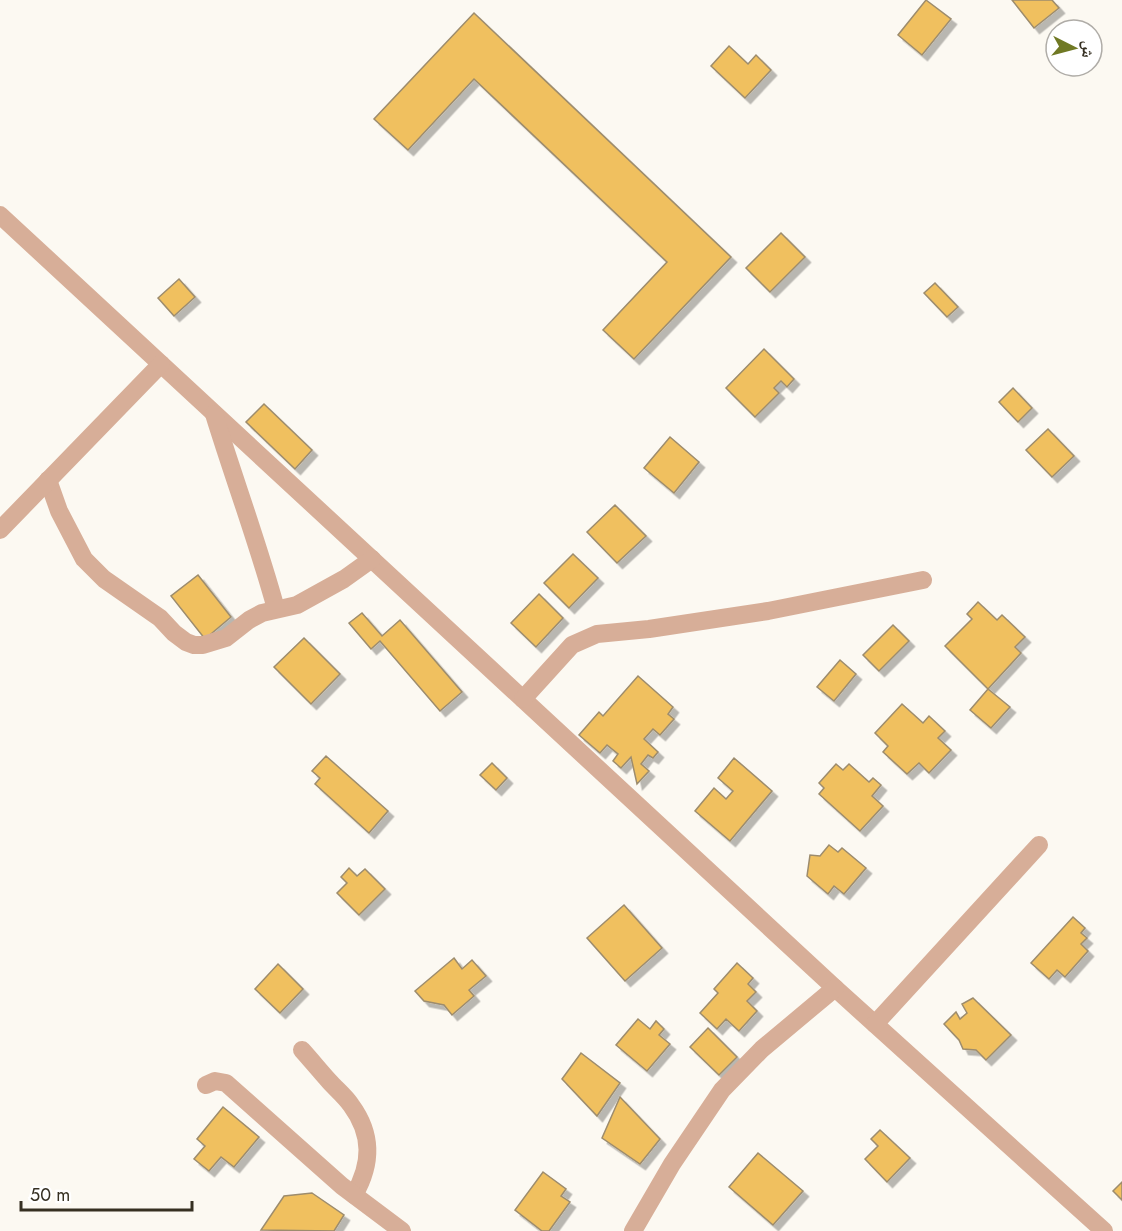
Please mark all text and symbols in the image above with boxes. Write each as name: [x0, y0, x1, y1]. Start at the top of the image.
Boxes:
north arrow: [1044, 18, 1104, 78]
text: ش: [1076, 40, 1101, 59]
scale bar: [21, 1174, 192, 1212]
text: 50 m: [30, 1182, 70, 1208]

